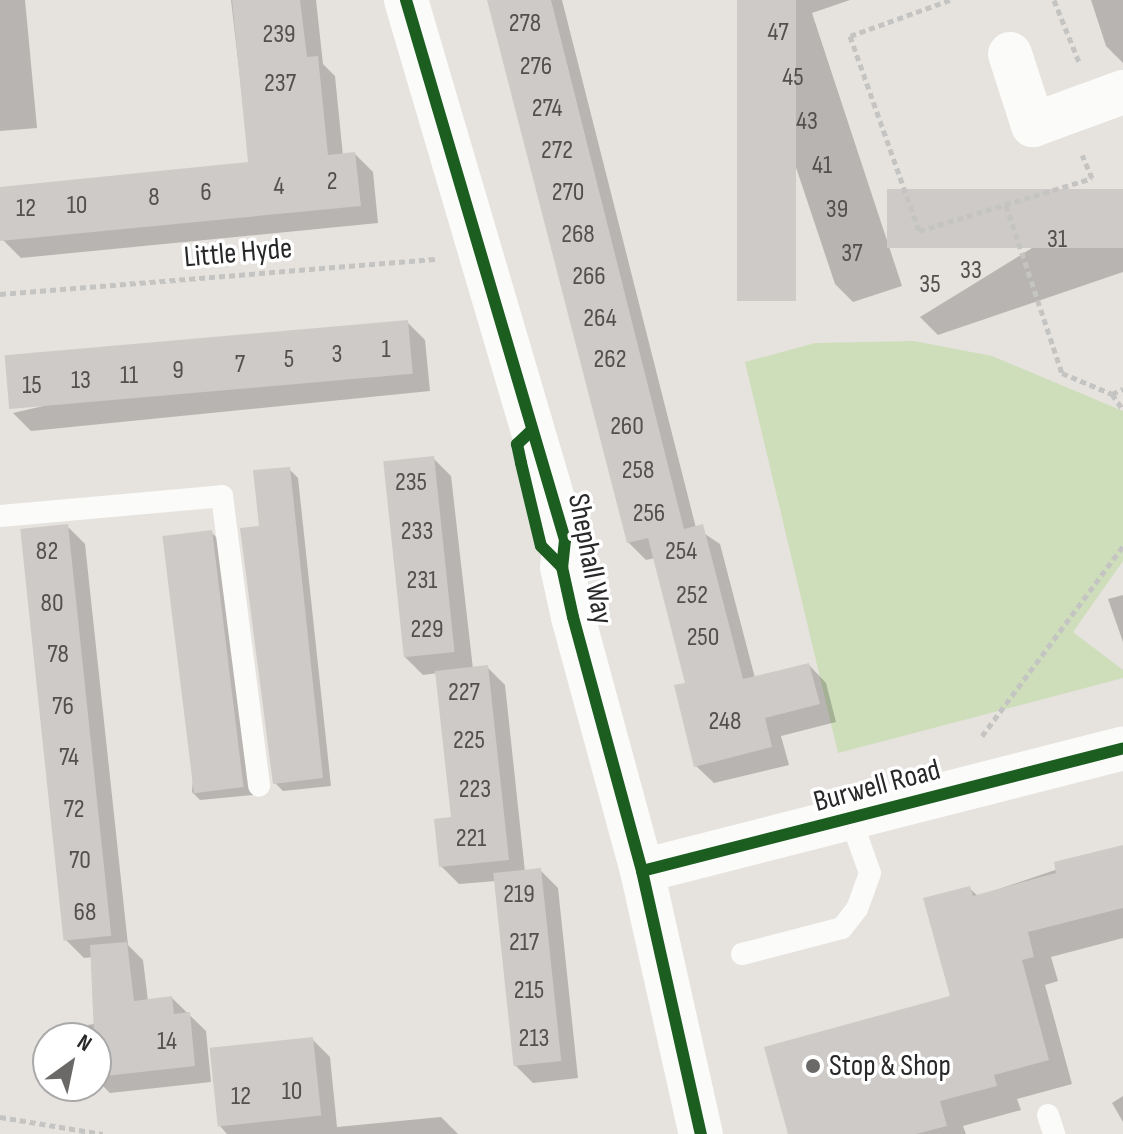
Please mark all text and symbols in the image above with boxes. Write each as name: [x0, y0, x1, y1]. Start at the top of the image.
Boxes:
house number: 278: [509, 8, 541, 40]
house number: 47: [767, 17, 789, 49]
house number: 239: [262, 19, 296, 51]
house number: 276: [520, 51, 552, 83]
house number: 45: [782, 62, 804, 94]
house number: 237: [264, 68, 296, 100]
house number: 274: [532, 93, 562, 125]
house number: 43: [796, 106, 818, 138]
house number: 272: [541, 135, 573, 167]
house number: 41: [812, 150, 832, 182]
house number: 2: [327, 166, 337, 198]
house number: 4: [274, 171, 284, 203]
house number: 6: [200, 177, 212, 209]
house number: 270: [552, 177, 584, 209]
house number: 8: [148, 182, 160, 214]
house number: 10: [67, 190, 87, 222]
house number: 12: [16, 193, 36, 225]
house number: 39: [826, 194, 848, 226]
house number: 268: [561, 219, 595, 251]
house number: 31: [1047, 224, 1067, 256]
street label: Little Hyde: [182, 230, 294, 276]
house number: 37: [841, 238, 863, 270]
house number: 33: [960, 255, 982, 287]
house number: 266: [572, 261, 606, 293]
house number: 35: [919, 269, 941, 301]
house number: 264: [583, 303, 617, 335]
house number: 1: [381, 334, 391, 366]
house number: 3: [332, 339, 342, 371]
house number: 5: [284, 344, 294, 376]
house number: 262: [593, 344, 627, 376]
house number: 7: [235, 349, 245, 381]
house number: 9: [172, 355, 184, 387]
house number: 11: [120, 360, 138, 392]
house number: 13: [71, 365, 91, 397]
house number: 15: [22, 370, 42, 402]
house number: 260: [610, 411, 644, 443]
house number: 258: [622, 455, 654, 487]
house number: 235: [395, 467, 427, 499]
street label: Shephall Way: [560, 491, 620, 627]
house number: 256: [633, 498, 665, 530]
house number: 233: [401, 516, 433, 548]
house number: 82: [36, 536, 58, 568]
house number: 254: [665, 536, 697, 568]
house number: 231: [407, 565, 437, 597]
house number: 252: [676, 580, 708, 612]
house number: 80: [41, 588, 63, 620]
house number: 229: [411, 614, 443, 646]
house number: 250: [687, 622, 719, 654]
house number: 78: [47, 639, 69, 671]
house number: 227: [448, 677, 480, 709]
house number: 76: [52, 691, 74, 723]
house number: 248: [709, 706, 741, 738]
house number: 225: [453, 725, 485, 757]
house number: 74: [59, 742, 79, 774]
street label: Burwell Road: [810, 752, 944, 820]
house number: 223: [459, 774, 491, 806]
house number: 72: [63, 794, 85, 826]
house number: 221: [456, 823, 486, 855]
house number: 70: [69, 845, 91, 877]
house number: 219: [503, 879, 535, 911]
house number: 68: [74, 897, 96, 929]
house number: 217: [509, 927, 539, 959]
house number: 215: [514, 975, 544, 1007]
north arrow: [32, 1022, 112, 1102]
house number: 213: [519, 1023, 549, 1055]
house number: 14: [157, 1026, 177, 1058]
text: N: [72, 1029, 97, 1058]
place label: Stop & Shop: [829, 1048, 951, 1084]
marker: Stop & Shop: [804, 1057, 822, 1075]
house number: 10: [282, 1076, 302, 1108]
house number: 12: [231, 1081, 251, 1113]

